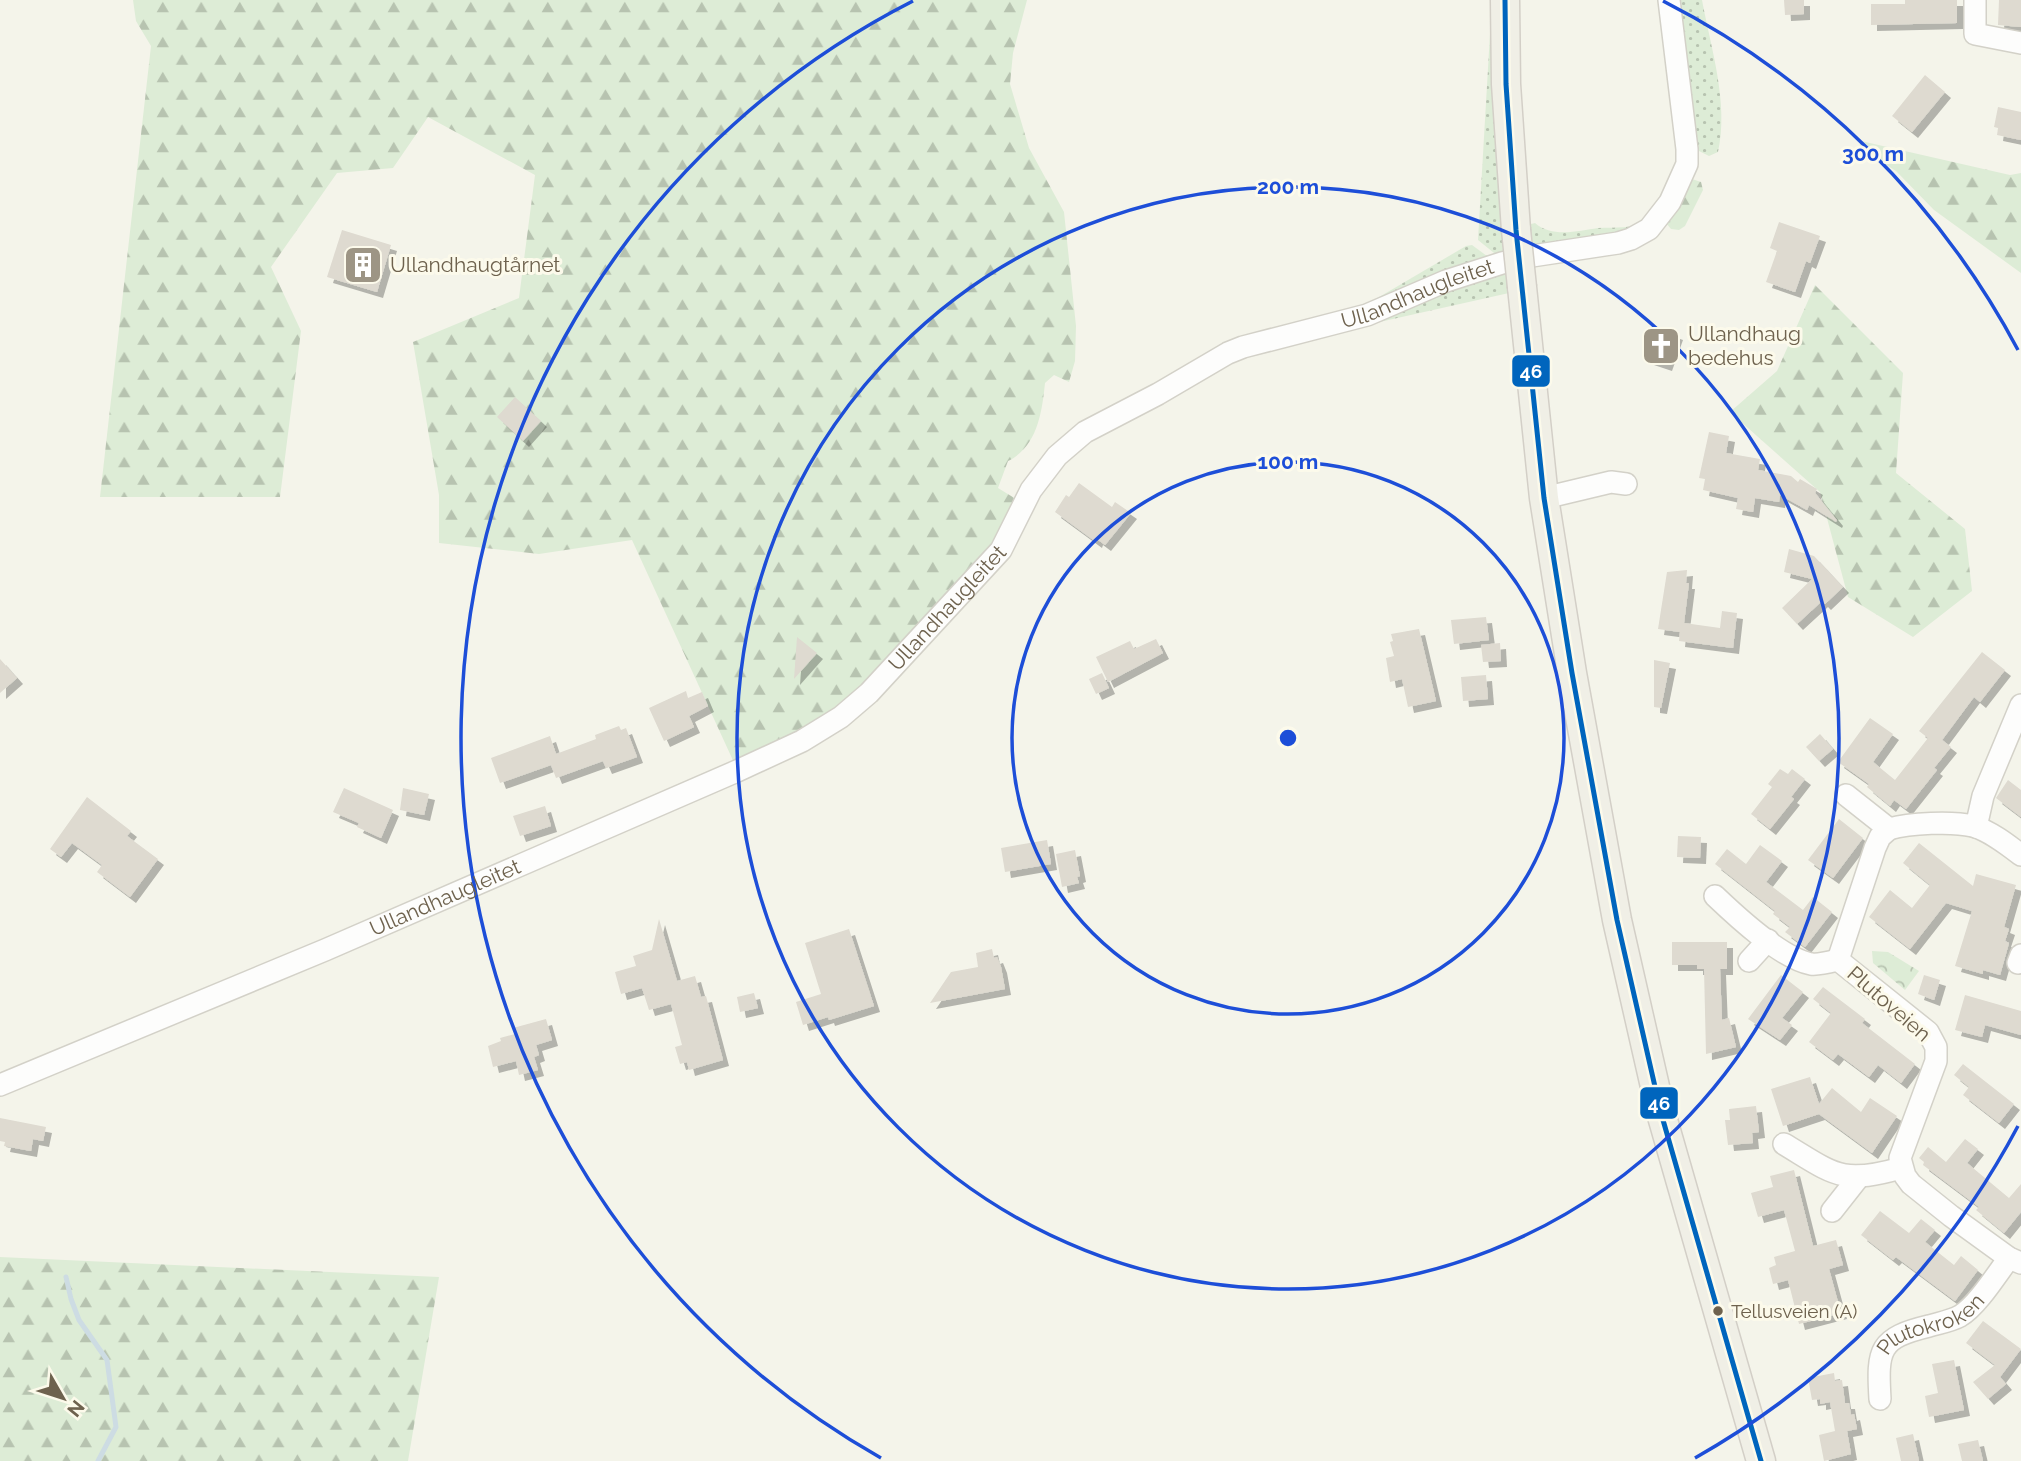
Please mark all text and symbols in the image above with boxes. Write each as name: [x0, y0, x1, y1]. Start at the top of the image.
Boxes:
text: 300 m: [1842, 141, 1904, 166]
text: 200 m: [1257, 174, 1319, 199]
building icon: Ullandhaugtårnet: [342, 244, 384, 286]
place label: Ullandhaugtårnet: [390, 252, 560, 277]
street label: Ullandhaugleitet: [1338, 253, 1497, 333]
place label: Ullandhaug bedehus: [1688, 321, 1801, 370]
church icon: Ullandhaug bedehus: [1640, 325, 1682, 367]
line badge: 46: [1511, 354, 1551, 388]
text: 46: [1520, 360, 1542, 382]
text: 100 m: [1258, 449, 1318, 474]
street label: Ullandhaugleitet: [883, 540, 1011, 676]
centre of rings: [1276, 726, 1300, 750]
street label: Ullandhaugleitet: [366, 854, 524, 941]
street label: Plutoveien: [1842, 961, 1936, 1047]
line badge: 46: [1639, 1086, 1679, 1120]
text: 46: [1648, 1092, 1670, 1114]
street label: Plutokroken: [1871, 1288, 1989, 1359]
place label: Tellusveien (A): [1731, 1300, 1857, 1322]
marker: Tellusveien (A): [1711, 1304, 1725, 1318]
north arrow: [28, 1363, 98, 1433]
text: N: [63, 1396, 89, 1421]

